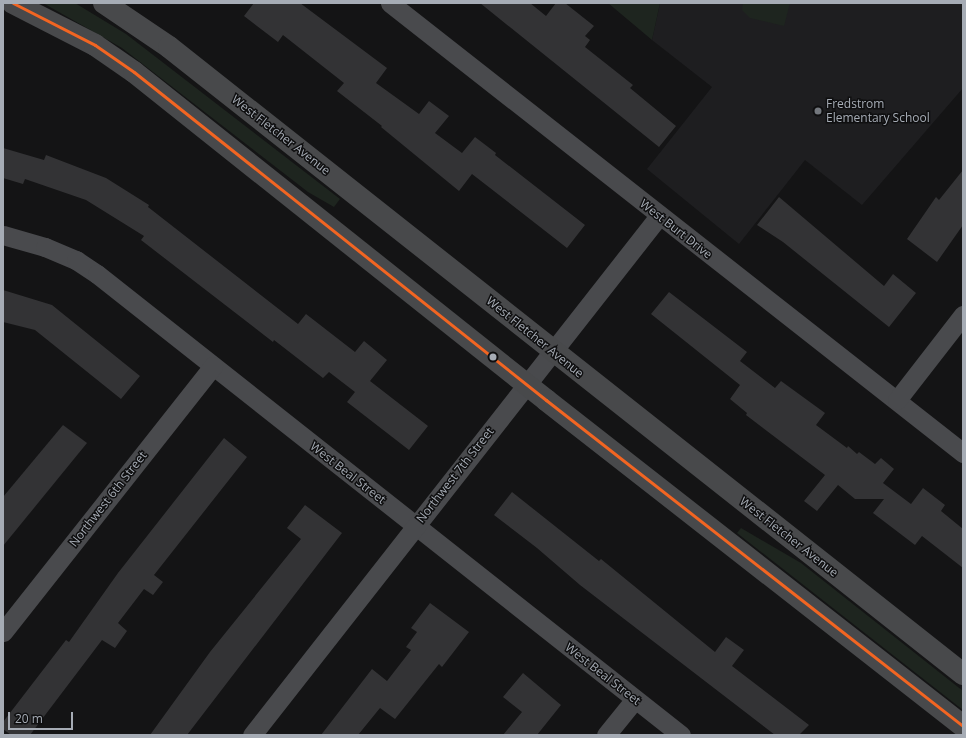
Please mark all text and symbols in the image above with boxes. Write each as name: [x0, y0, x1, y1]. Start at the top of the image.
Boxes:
street label: West Fletcher Avenue: [229, 92, 333, 178]
place label: Fredstrom Elementary School: [826, 97, 930, 125]
marker: Fredstrom Elementary School: [813, 106, 823, 116]
street label: West Burt Drive: [637, 196, 715, 262]
street label: West Fletcher Avenue: [484, 293, 586, 381]
unlabelled marker: [488, 352, 498, 362]
street label: Northwest 7th Street: [413, 424, 497, 526]
street label: West Beal Street: [307, 439, 389, 507]
street label: Northwest 6th Street: [66, 448, 150, 550]
street label: West Fletcher Avenue: [737, 494, 841, 580]
street label: West Beal Street: [562, 640, 644, 708]
scale bar: [10, 704, 75, 730]
text: 20 m: [15, 710, 43, 727]

